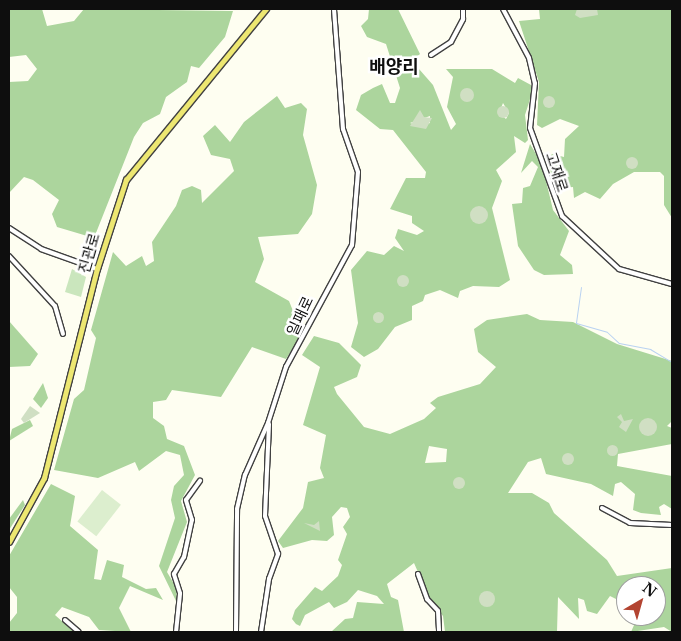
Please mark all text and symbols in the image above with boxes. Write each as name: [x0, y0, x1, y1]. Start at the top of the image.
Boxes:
district label: 배양리: [369, 56, 419, 78]
street label: 고재로: [542, 150, 572, 194]
street label: 진관로: [75, 231, 103, 275]
street label: 일패로: [283, 293, 317, 339]
north arrow: [616, 576, 666, 626]
text: N: [639, 579, 660, 601]

